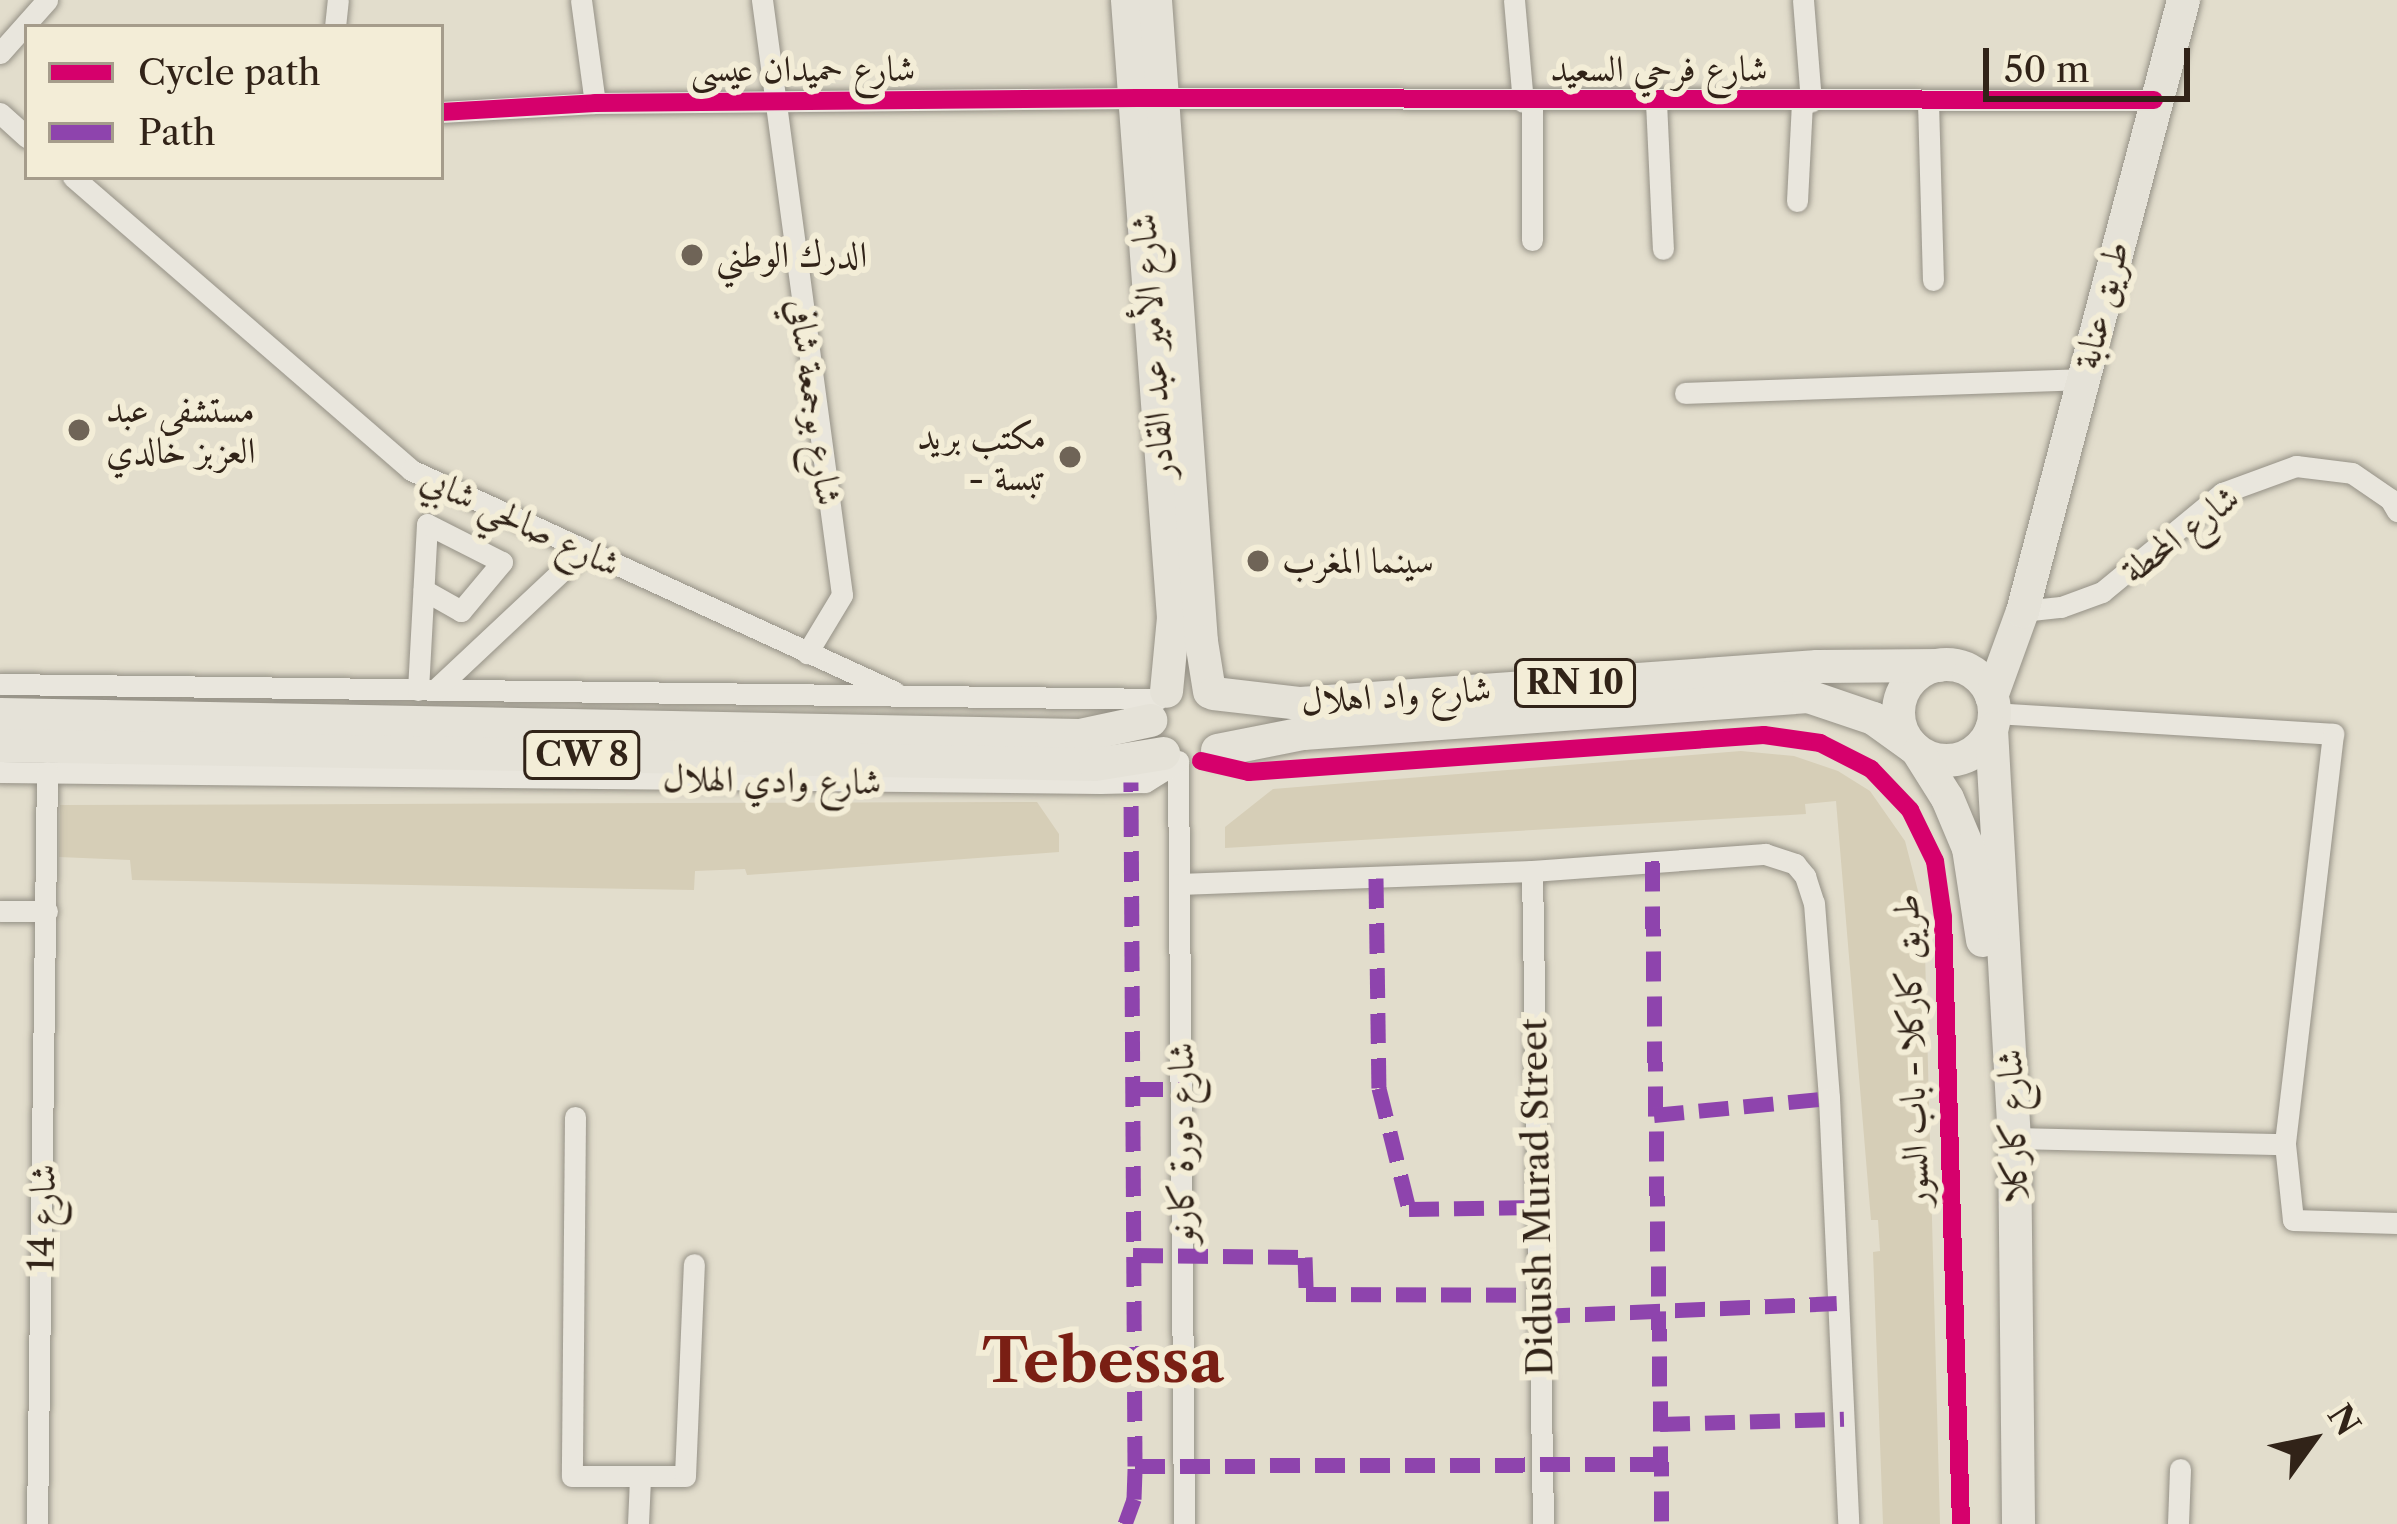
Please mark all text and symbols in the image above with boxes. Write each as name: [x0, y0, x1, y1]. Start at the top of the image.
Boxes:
legend: [24, 24, 444, 180]
scale bar: [1989, 24, 2196, 98]
street label: شارع حميدان عيسى: [691, 47, 915, 91]
street label: شارع فرحي السعيد: [1550, 47, 1768, 91]
text: 50 m: [2004, 47, 2089, 91]
text: Cycle path: [138, 50, 321, 94]
text: Path: [138, 110, 216, 154]
street label: شارع الأمير عبد القادر: [1121, 212, 1183, 480]
place label: الدرك الوطني: [716, 233, 867, 277]
street label: طريق عنابة: [2064, 237, 2138, 373]
marker: الدرك الوطني: [679, 242, 705, 268]
street label: شارع بوجمعة شافي: [779, 296, 851, 508]
place label: مستشفى عبد العزبز خالدي: [106, 387, 256, 472]
marker: مستشفى عبد العزبز خالدي: [63, 414, 95, 446]
place label: مكتب بريد - تبسة: [917, 414, 1046, 499]
marker: مكتب بريد - تبسة: [1057, 444, 1083, 470]
street label: شارع صالحي شابي: [415, 456, 627, 586]
street label: شارع المحطة: [2113, 476, 2247, 592]
place label: سينما المغرب: [1282, 539, 1434, 583]
marker: سينما المغرب: [1245, 548, 1271, 574]
road number: RN 10: [1512, 656, 1638, 710]
street label: شارع واد اهلال: [1299, 667, 1493, 723]
road number: CW 8: [522, 728, 642, 782]
street label: شارع وادي الهلال: [662, 756, 882, 804]
street label: طريق كاركلا - باب السور: [1884, 893, 1938, 1207]
street label: Didush Murad Street: [1512, 1018, 1562, 1376]
street label: شارع دورة كارنو: [1159, 1042, 1203, 1244]
street label: شارع كاركلا: [1988, 1048, 2036, 1204]
street label: شارع 14: [19, 1164, 65, 1272]
district label: Tebessa: [982, 1325, 1224, 1397]
north arrow: [2253, 1380, 2373, 1500]
text: N: [2319, 1397, 2369, 1443]

